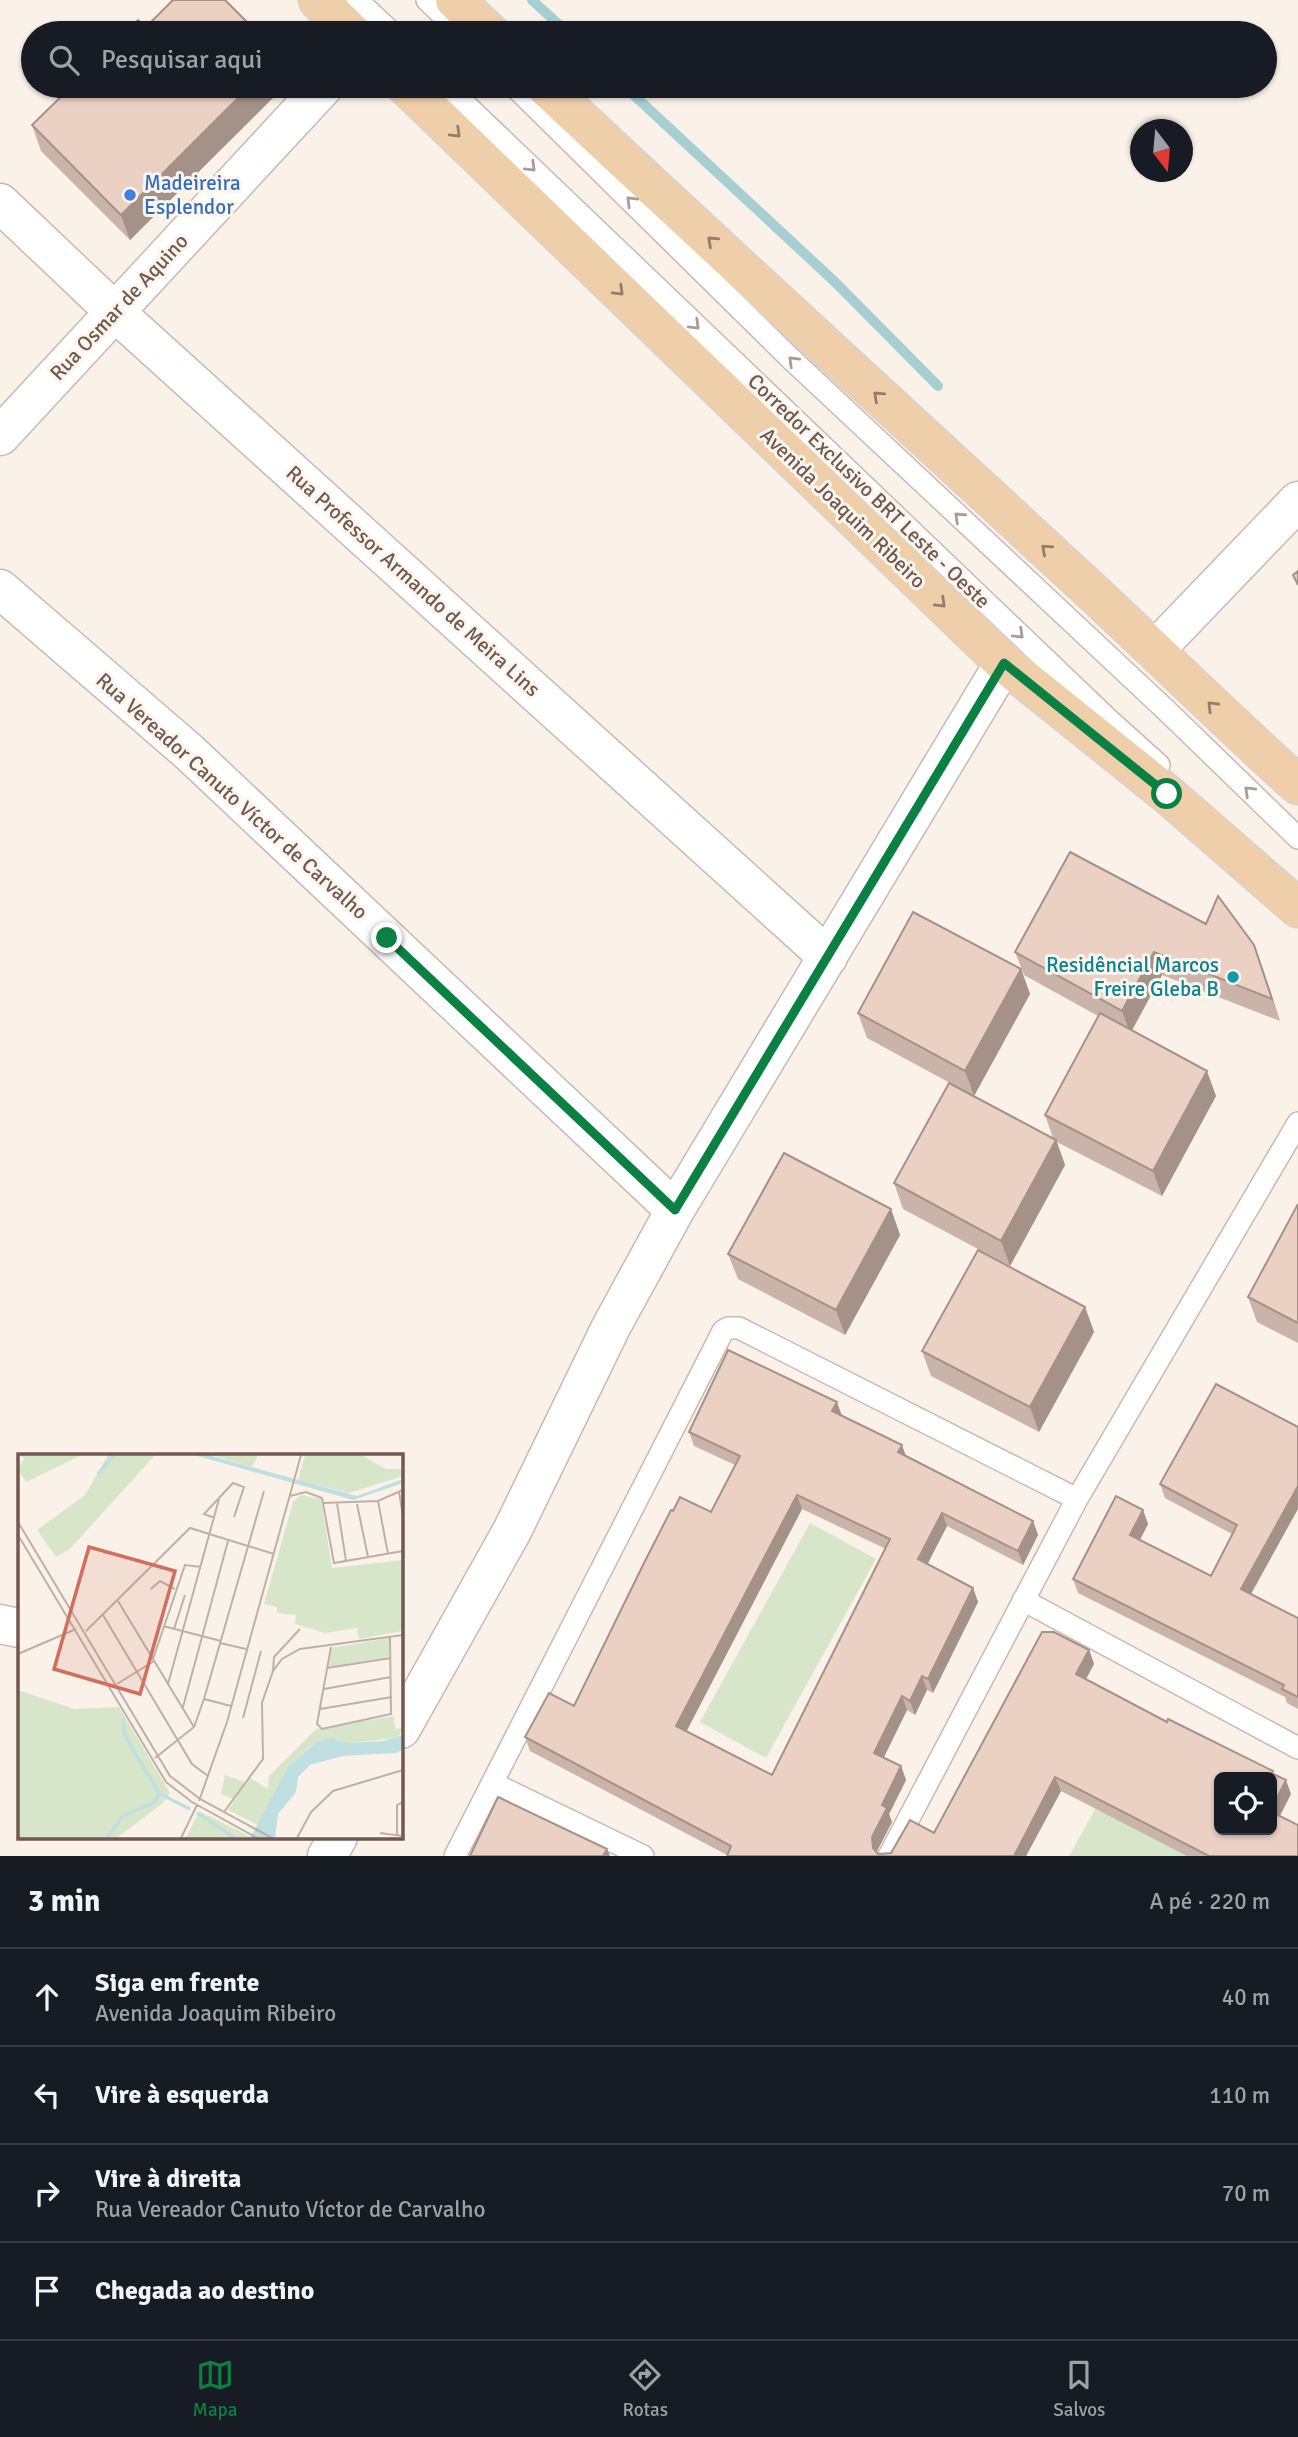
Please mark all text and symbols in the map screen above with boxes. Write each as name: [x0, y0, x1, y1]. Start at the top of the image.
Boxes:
search box: [21, 21, 1277, 98]
icon: search: [45, 41, 83, 79]
text: Pesquisar aqui: [101, 44, 262, 76]
north arrow: [1130, 119, 1193, 182]
one-way arrow: [447, 125, 460, 138]
one-way arrow: [523, 159, 536, 172]
place label: Madeireira Esplendor: [144, 170, 241, 220]
marker: Madeireira Esplendor: [122, 187, 138, 203]
one-way arrow: [627, 197, 640, 210]
street label: Rua Osmar de Aquino: [44, 228, 194, 386]
one-way arrow: [707, 237, 720, 250]
one-way arrow: [611, 283, 624, 296]
one-way arrow: [686, 316, 699, 329]
one-way arrow: [789, 356, 802, 369]
street label: Corredor Exclusivo BRT Leste - Oeste: [742, 368, 996, 614]
one-way arrow: [873, 392, 886, 404]
street label: Avenida Joaquim Ribeiro: [755, 422, 931, 594]
street label: Rua Professor Armando de Meira Lins: [281, 460, 545, 702]
one-way arrow: [954, 512, 967, 525]
one-way arrow: [1042, 545, 1055, 558]
one-way arrow: [933, 594, 946, 607]
one-way arrow: [1011, 626, 1024, 639]
street label: Rua Vereador Canuto Víctor de Carvalho: [91, 667, 373, 925]
one-way arrow: [1207, 701, 1220, 714]
route start: [1151, 778, 1182, 809]
one-way arrow: [1244, 787, 1257, 800]
route end: [371, 922, 402, 953]
place label: Residêncial Marcos Freire Gleba B: [1046, 952, 1219, 1002]
marker: Residêncial Marcos Freire Gleba B: [1225, 969, 1241, 985]
inset map: [18, 1454, 402, 1839]
map controls: [1214, 1772, 1277, 1835]
button: locate: [1214, 1772, 1277, 1835]
text: 3 min: [28, 1883, 100, 1920]
text: A pé · 220 m: [1149, 1887, 1270, 1916]
text: Siga em frente: [95, 1967, 259, 1999]
icon: ahead: [28, 1978, 66, 2016]
text: 40 m: [1222, 1983, 1270, 2012]
text: Avenida Joaquim Ribeiro: [95, 1999, 336, 2028]
icon: left: [28, 2076, 66, 2114]
text: Vire à esquerda: [95, 2079, 269, 2111]
text: 110 m: [1209, 2081, 1270, 2110]
text: Vire à direita: [95, 2163, 241, 2195]
icon: right: [28, 2174, 66, 2212]
text: 70 m: [1222, 2179, 1270, 2208]
text: Rua Vereador Canuto Víctor de Carvalho: [95, 2195, 486, 2224]
icon: arrive: [28, 2272, 66, 2310]
text: Chegada ao destino: [95, 2275, 314, 2307]
tab: Mapa: [193, 2356, 237, 2422]
tab: Rotas: [623, 2356, 668, 2422]
tab: Salvos: [1053, 2356, 1105, 2422]

